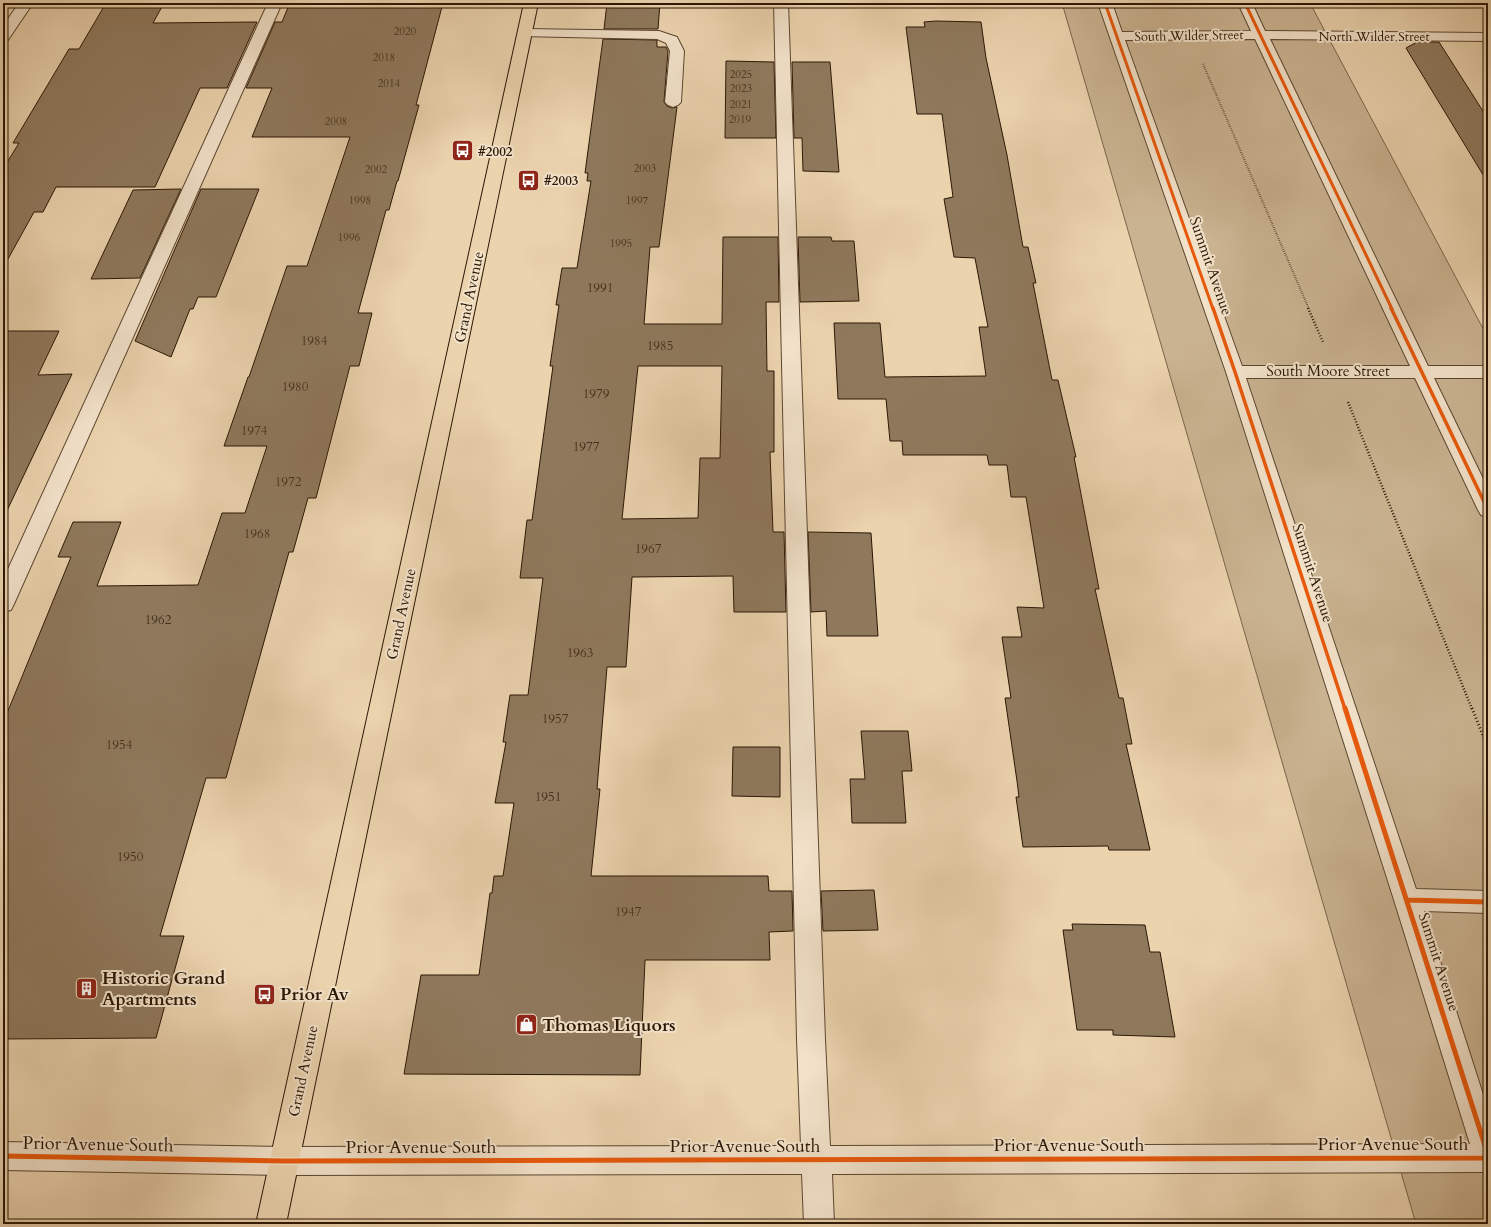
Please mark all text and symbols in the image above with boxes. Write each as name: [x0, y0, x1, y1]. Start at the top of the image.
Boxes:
house number: 2020: [394, 24, 417, 39]
street label: South Wilder Street: [1134, 26, 1244, 46]
street label: North Wilder Street: [1318, 28, 1430, 46]
house number: 2018: [373, 50, 395, 65]
house number: 2025: [730, 67, 752, 82]
house number: 2014: [378, 76, 401, 91]
house number: 2023: [730, 81, 753, 96]
house number: 2021: [730, 97, 752, 112]
house number: 2019: [729, 112, 752, 127]
house number: 2008: [325, 114, 347, 129]
bus stop icon: #2002: [450, 138, 476, 164]
place label: #2002: [478, 143, 513, 161]
house number: 2003: [634, 161, 657, 176]
house number: 2002: [365, 162, 388, 177]
bus stop icon: #2003: [516, 167, 542, 193]
place label: #2003: [544, 172, 579, 190]
house number: 1998: [349, 193, 371, 208]
house number: 1997: [626, 193, 649, 208]
street label: Summit Avenue: [1185, 214, 1237, 318]
house number: 1996: [338, 230, 361, 245]
house number: 1995: [610, 236, 632, 251]
street label: Grand Avenue: [450, 249, 488, 345]
house number: 1991: [587, 279, 613, 297]
house number: 1984: [301, 332, 328, 350]
house number: 1985: [647, 337, 673, 355]
street label: South Moore Street: [1266, 361, 1390, 381]
house number: 1980: [282, 378, 309, 396]
house number: 1979: [583, 385, 610, 403]
house number: 1974: [241, 422, 268, 440]
house number: 1977: [573, 438, 600, 456]
house number: 1972: [275, 473, 302, 491]
street label: Summit Avenue: [1288, 521, 1338, 625]
house number: 1968: [244, 525, 270, 543]
house number: 1967: [635, 540, 662, 558]
street label: Grand Avenue: [382, 566, 420, 662]
house number: 1962: [145, 611, 172, 629]
house number: 1963: [567, 644, 593, 662]
house number: 1957: [542, 710, 569, 728]
house number: 1954: [106, 736, 133, 754]
house number: 1951: [535, 788, 561, 806]
house number: 1950: [117, 848, 144, 866]
house number: 1947: [615, 903, 642, 921]
street label: Summit Avenue: [1414, 910, 1464, 1014]
place label: Historic Grand Apartments: [102, 966, 226, 1012]
building icon: Historic Grand Apartments: [73, 975, 99, 1001]
bus stop icon: Prior Av: [251, 981, 277, 1007]
place label: Prior Av: [280, 982, 349, 1007]
shop icon: Thomas Liquors: [514, 1012, 540, 1038]
place label: Thomas Liquors: [542, 1013, 676, 1038]
street label: Grand Avenue: [284, 1023, 322, 1119]
street label: Prior Avenue South: [22, 1131, 174, 1158]
street label: Prior Avenue South: [1318, 1132, 1469, 1157]
street label: Prior Avenue South: [994, 1133, 1145, 1158]
street label: Prior Avenue South: [670, 1134, 821, 1159]
street label: Prior Avenue South: [346, 1135, 497, 1160]

